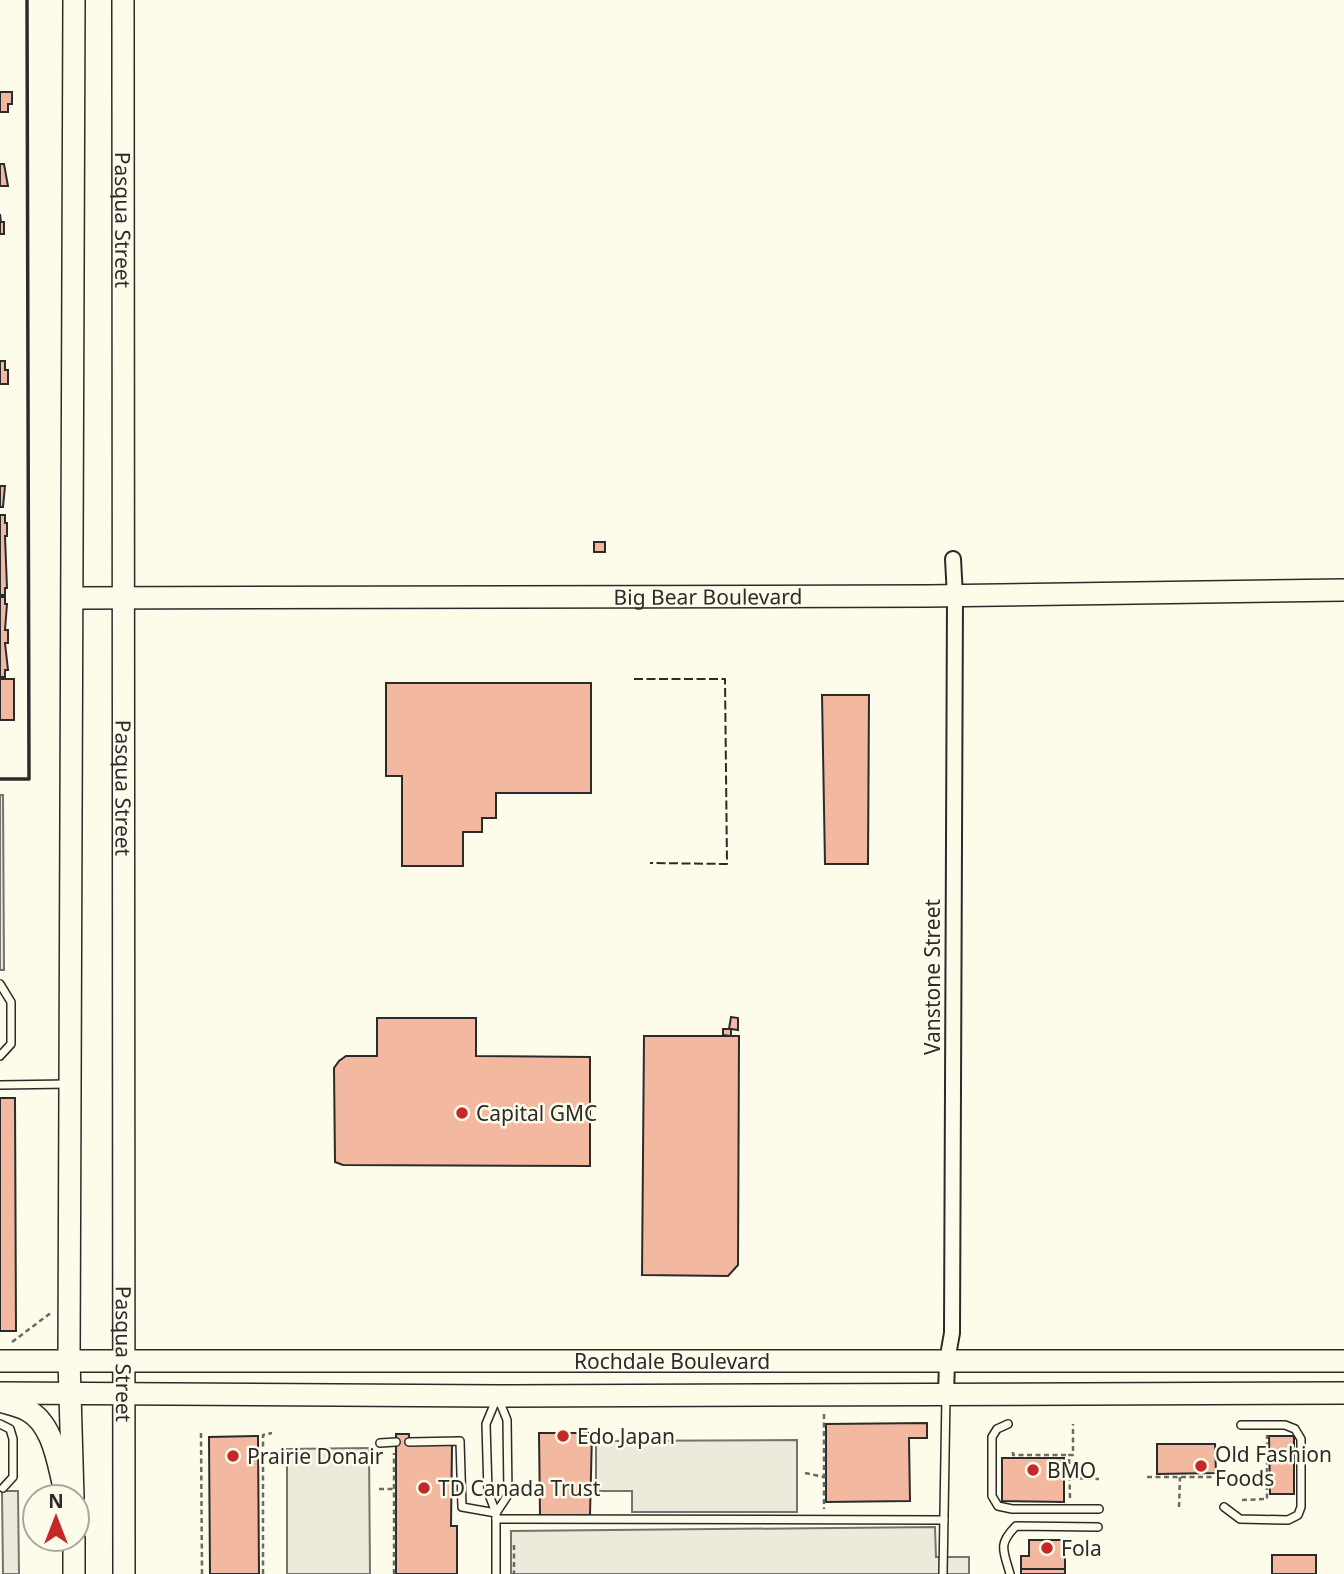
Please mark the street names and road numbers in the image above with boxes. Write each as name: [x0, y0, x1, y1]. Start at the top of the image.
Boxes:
street label: Pasqua Street: [109, 152, 137, 289]
street label: Big Bear Boulevard: [614, 582, 802, 611]
street label: Pasqua Street: [109, 720, 138, 857]
street label: Vanstone Street: [918, 898, 946, 1055]
street label: Pasqua Street: [110, 1286, 138, 1423]
street label: Rochdale Boulevard: [574, 1347, 770, 1375]

